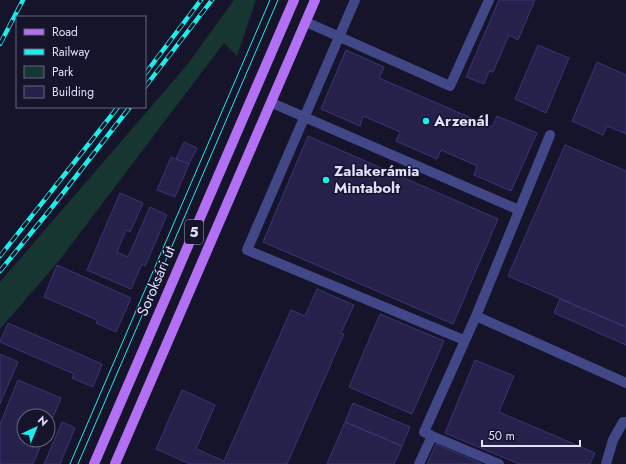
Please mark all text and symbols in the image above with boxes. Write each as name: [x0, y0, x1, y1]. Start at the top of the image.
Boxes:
legend: [16, 16, 146, 108]
text: Road: [52, 23, 78, 41]
text: Railway: [52, 43, 90, 61]
text: Park: [52, 63, 74, 81]
text: Building: [52, 83, 94, 101]
place label: Arzenál: [433, 110, 489, 132]
marker: Arzenál: [421, 116, 431, 126]
place label: Zalakerámia Mintabolt: [334, 160, 419, 199]
marker: Zalakerámia Mintabolt: [321, 175, 331, 185]
road number: 5: [185, 220, 203, 244]
street label: Soroksári út: [131, 242, 181, 320]
north arrow: [16, 408, 56, 448]
text: N: [34, 412, 52, 430]
scale bar: [482, 422, 580, 448]
text: 50 m: [488, 427, 515, 445]

